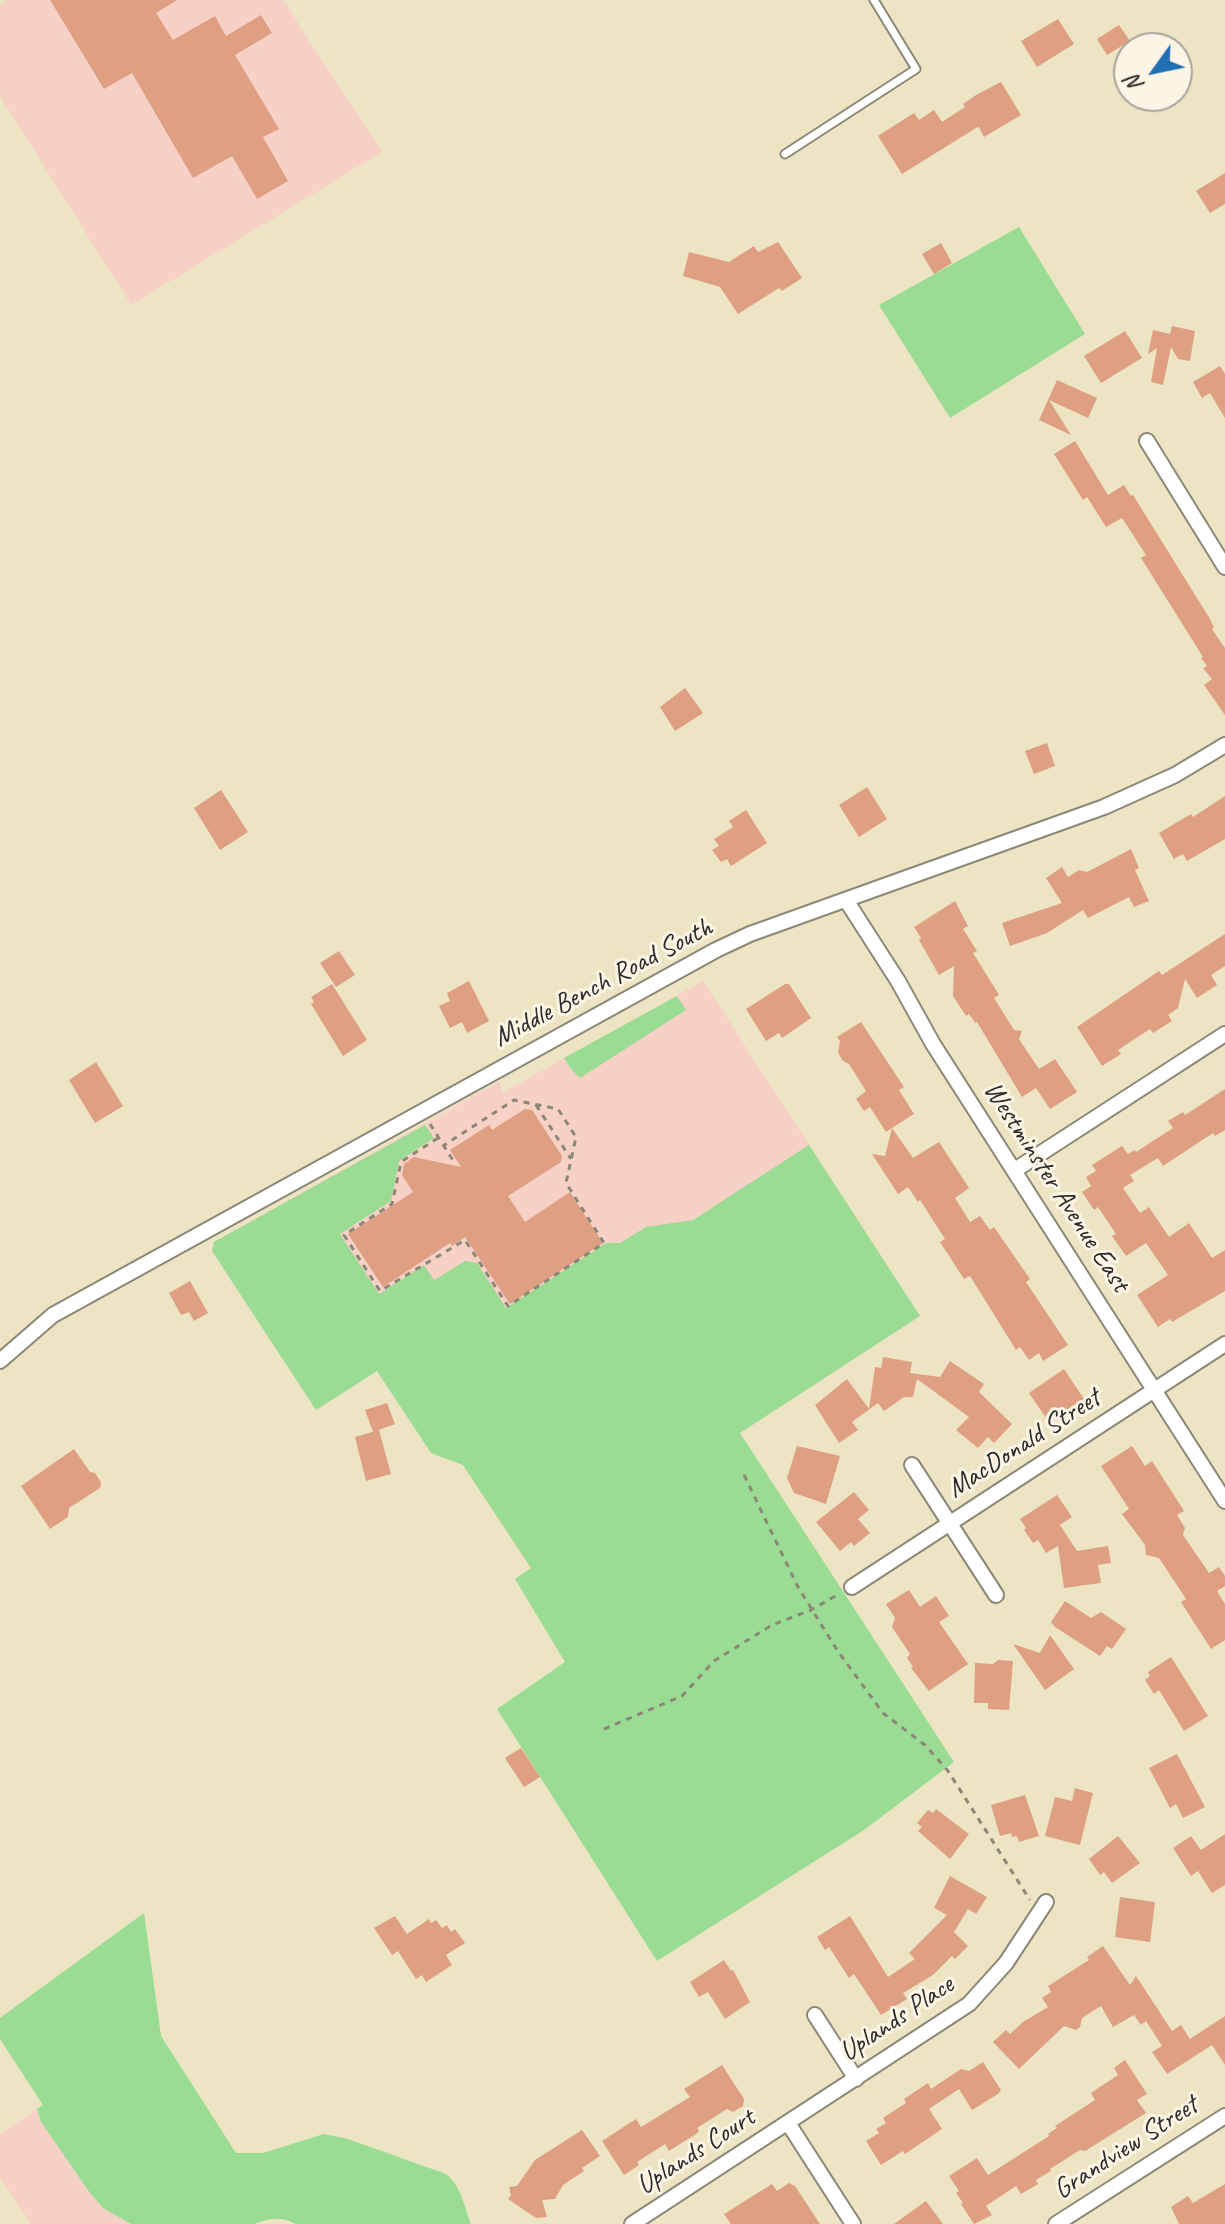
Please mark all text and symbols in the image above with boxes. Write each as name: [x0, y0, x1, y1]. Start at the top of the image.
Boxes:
north arrow: [1113, 32, 1193, 112]
text: N: [1119, 71, 1150, 97]
street label: Middle Bench Road South: [488, 911, 718, 1055]
street label: Westminster Avenue East: [976, 1076, 1136, 1298]
street label: MacDonald Street: [941, 1382, 1107, 1506]
street label: Uplands Place: [834, 1969, 960, 2069]
street label: Grandview Street: [1048, 2089, 1204, 2207]
street label: Uplands Court: [631, 2101, 761, 2203]

